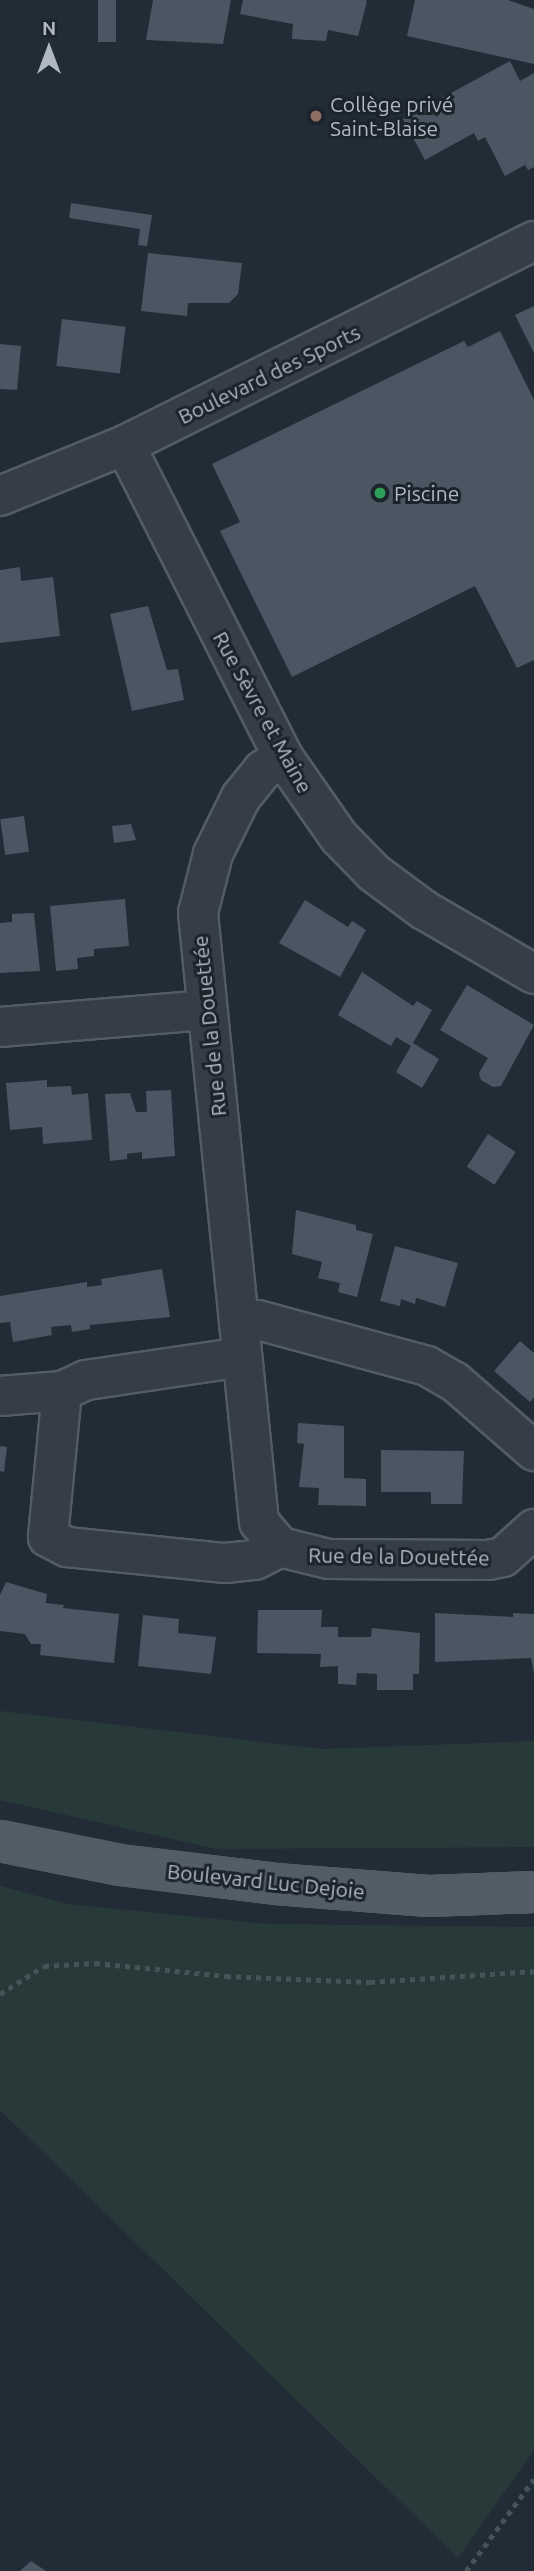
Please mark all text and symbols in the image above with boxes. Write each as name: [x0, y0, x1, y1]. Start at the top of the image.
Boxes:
north arrow: [14, 14, 84, 84]
text: N: [42, 17, 56, 39]
place label: Collège privé Saint-Blaise: [330, 91, 453, 141]
marker: Collège privé Saint-Blaise: [308, 108, 324, 124]
street label: Boulevard des Sports: [174, 319, 364, 429]
place label: Piscine: [394, 480, 459, 506]
marker: Piscine: [372, 485, 388, 501]
street label: Rue Sèvre et Maine: [208, 627, 318, 797]
street label: Rue de la Douettée: [187, 934, 231, 1118]
street label: Rue de la Douettée: [308, 1542, 490, 1570]
street label: Boulevard Luc Dejoie: [166, 1858, 366, 1904]

